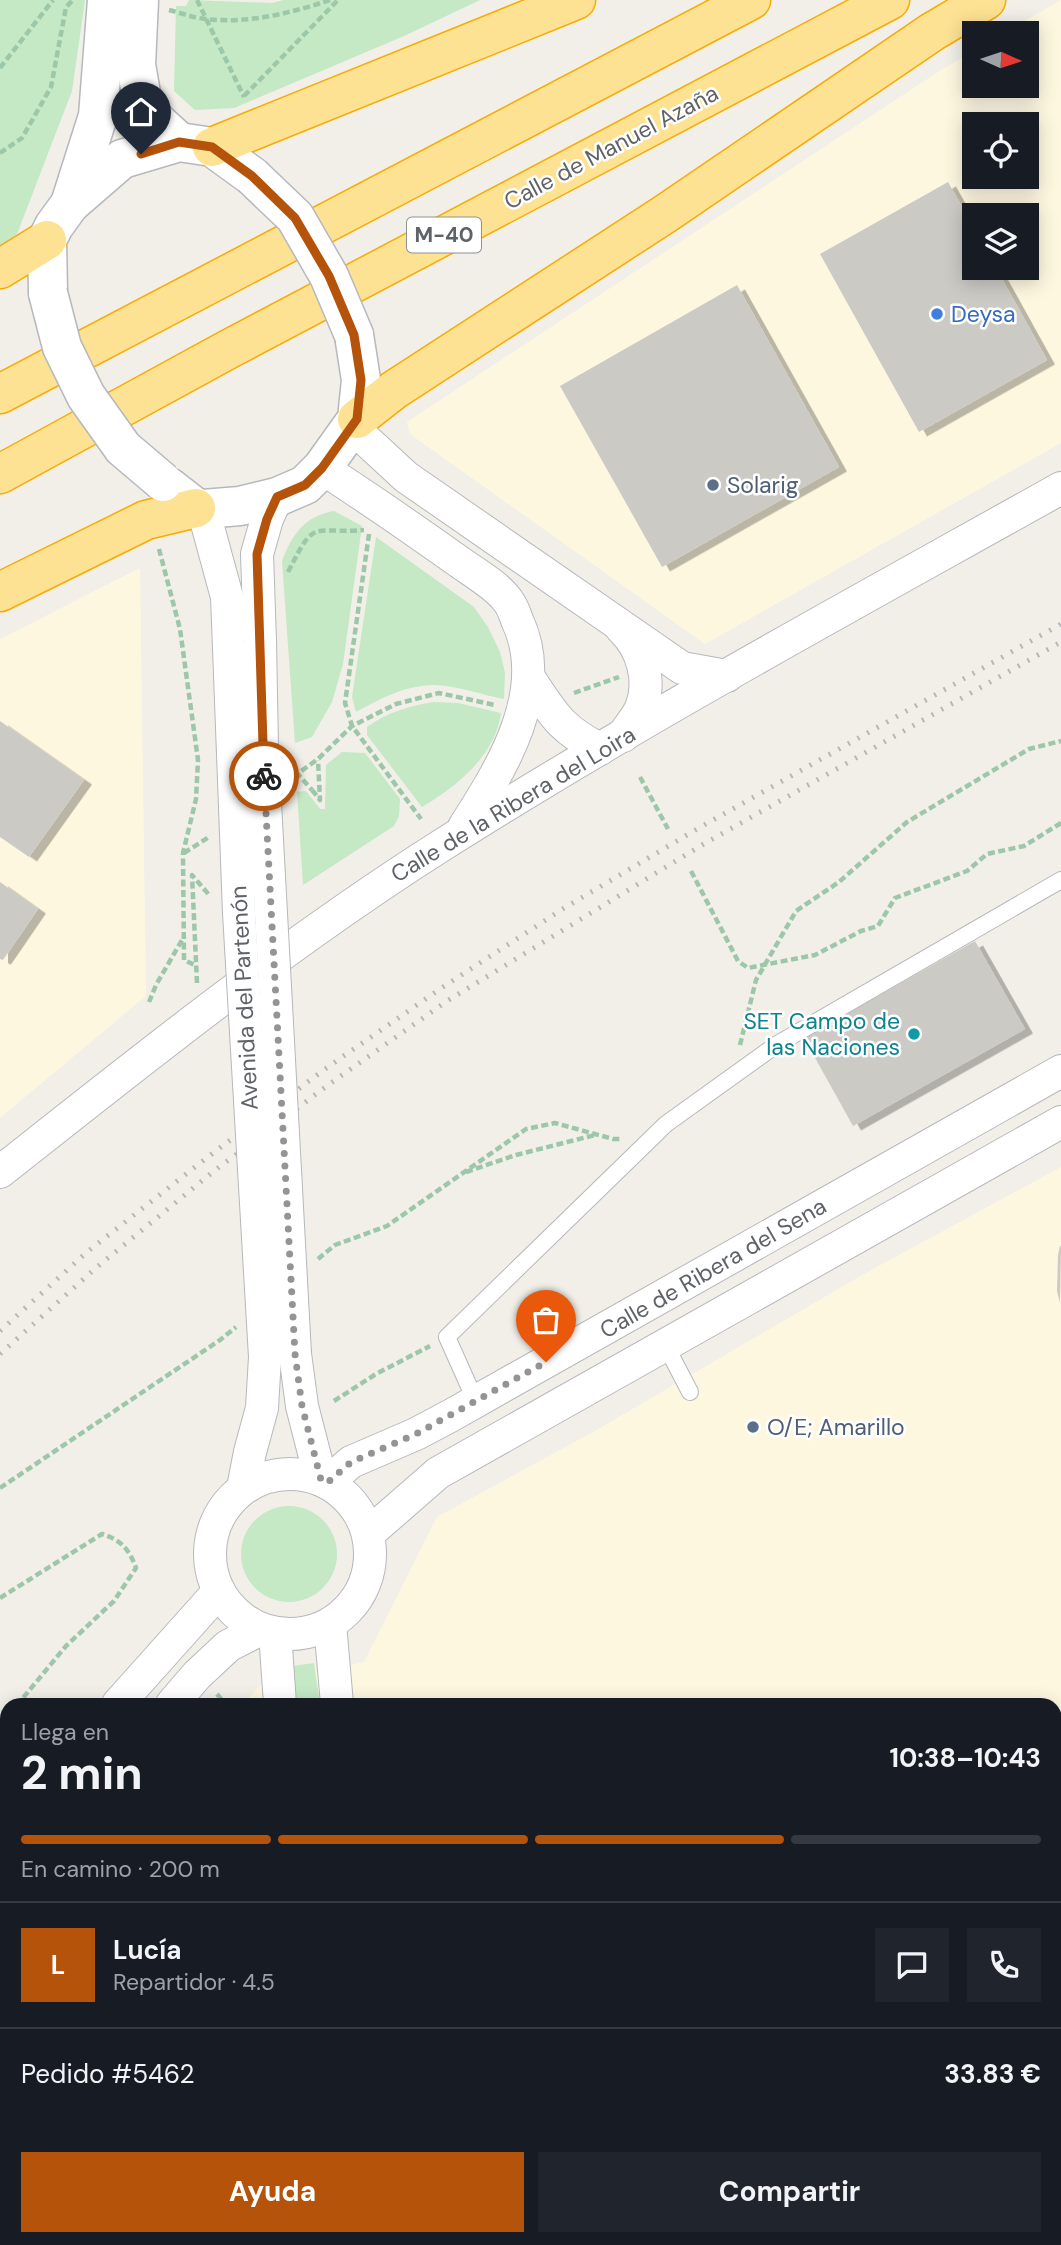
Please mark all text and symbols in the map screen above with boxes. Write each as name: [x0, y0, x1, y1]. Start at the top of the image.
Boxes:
north arrow: [962, 21, 1040, 98]
map controls: [962, 21, 1039, 280]
street label: Calle de Manuel Azaña: [499, 78, 723, 216]
pin: [111, 82, 171, 154]
icon: home: [122, 93, 160, 131]
button: locate: [962, 112, 1039, 189]
button: layers: [962, 203, 1039, 280]
road number: M-40: [407, 218, 481, 252]
place label: Deysa: [951, 299, 1016, 329]
marker: Deysa: [929, 306, 945, 322]
place label: Solarig: [727, 470, 799, 500]
marker: Solarig: [705, 477, 721, 493]
street label: Calle de la Ribera del Loira: [385, 719, 641, 889]
courier: [229, 741, 299, 811]
icon: bike: [245, 757, 283, 795]
street label: Avenida del Partenón: [223, 885, 265, 1111]
place label: SET Campo de las Naciones: [744, 1006, 900, 1062]
marker: SET Campo de las Naciones: [906, 1026, 922, 1042]
street label: Calle de Ribera del Sena: [594, 1191, 832, 1345]
pin: [516, 1290, 576, 1362]
icon: bag: [527, 1301, 565, 1339]
place label: O/E; Amarillo: [767, 1412, 905, 1442]
marker: O/E; Amarillo: [745, 1419, 761, 1435]
text: Llega en: [21, 1717, 109, 1747]
text: 10:38–10:43: [889, 1741, 1041, 1775]
text: 2 min: [21, 1743, 143, 1803]
text: En camino · 200 m: [21, 1854, 220, 1884]
button: chat: [875, 1928, 949, 2002]
button: phone: [967, 1928, 1041, 2002]
text: Lucía: [113, 1933, 181, 1967]
text: L: [51, 1948, 65, 1982]
text: Repartidor · 4.5: [113, 1967, 275, 1997]
text: Pedido #5462: [21, 2057, 194, 2091]
text: 33.83 €: [944, 2057, 1041, 2091]
button: Ayuda: [21, 2152, 524, 2232]
button: Compartir: [538, 2152, 1041, 2232]

